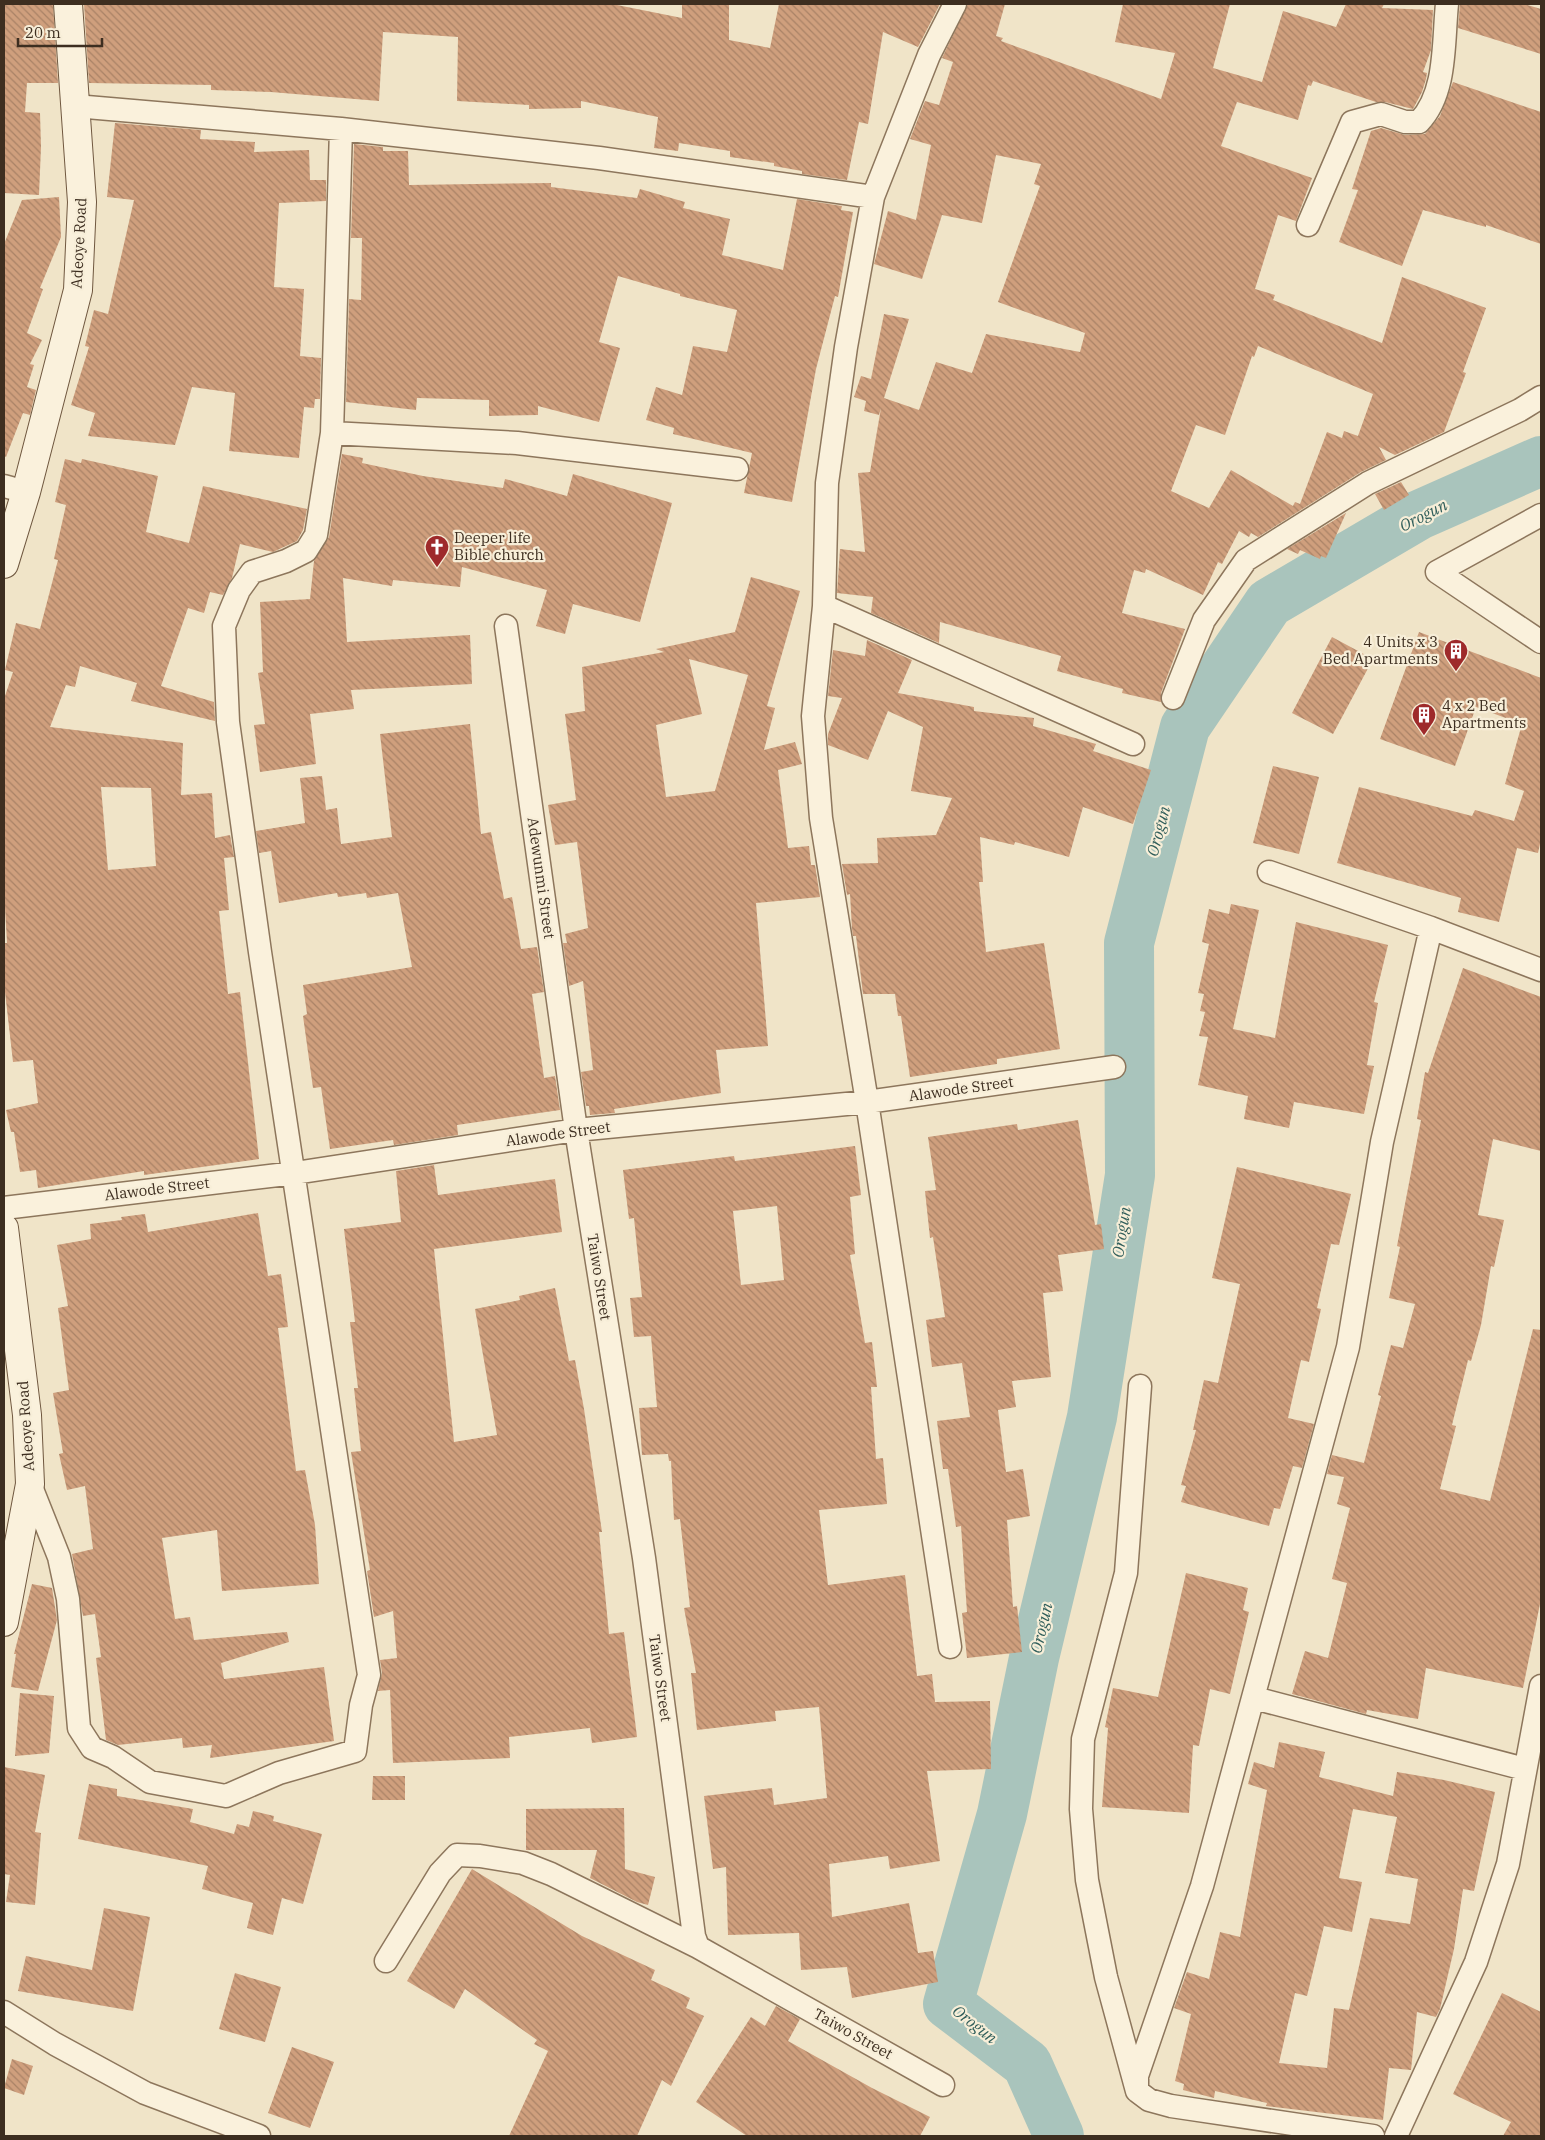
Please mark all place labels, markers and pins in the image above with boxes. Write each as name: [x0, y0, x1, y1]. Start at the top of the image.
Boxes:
place label: Deeper life Bible church: [454, 528, 544, 564]
church icon: Deeper life Bible church: [424, 534, 450, 568]
place label: 4 Units x 3 Bed Apartments: [1323, 632, 1438, 668]
building icon: 4 Units x 3 Bed Apartments: [1443, 638, 1469, 672]
place label: 4 x 2 Bed Apartments: [1442, 696, 1526, 732]
building icon: 4 x 2 Bed Apartments: [1411, 702, 1437, 736]

